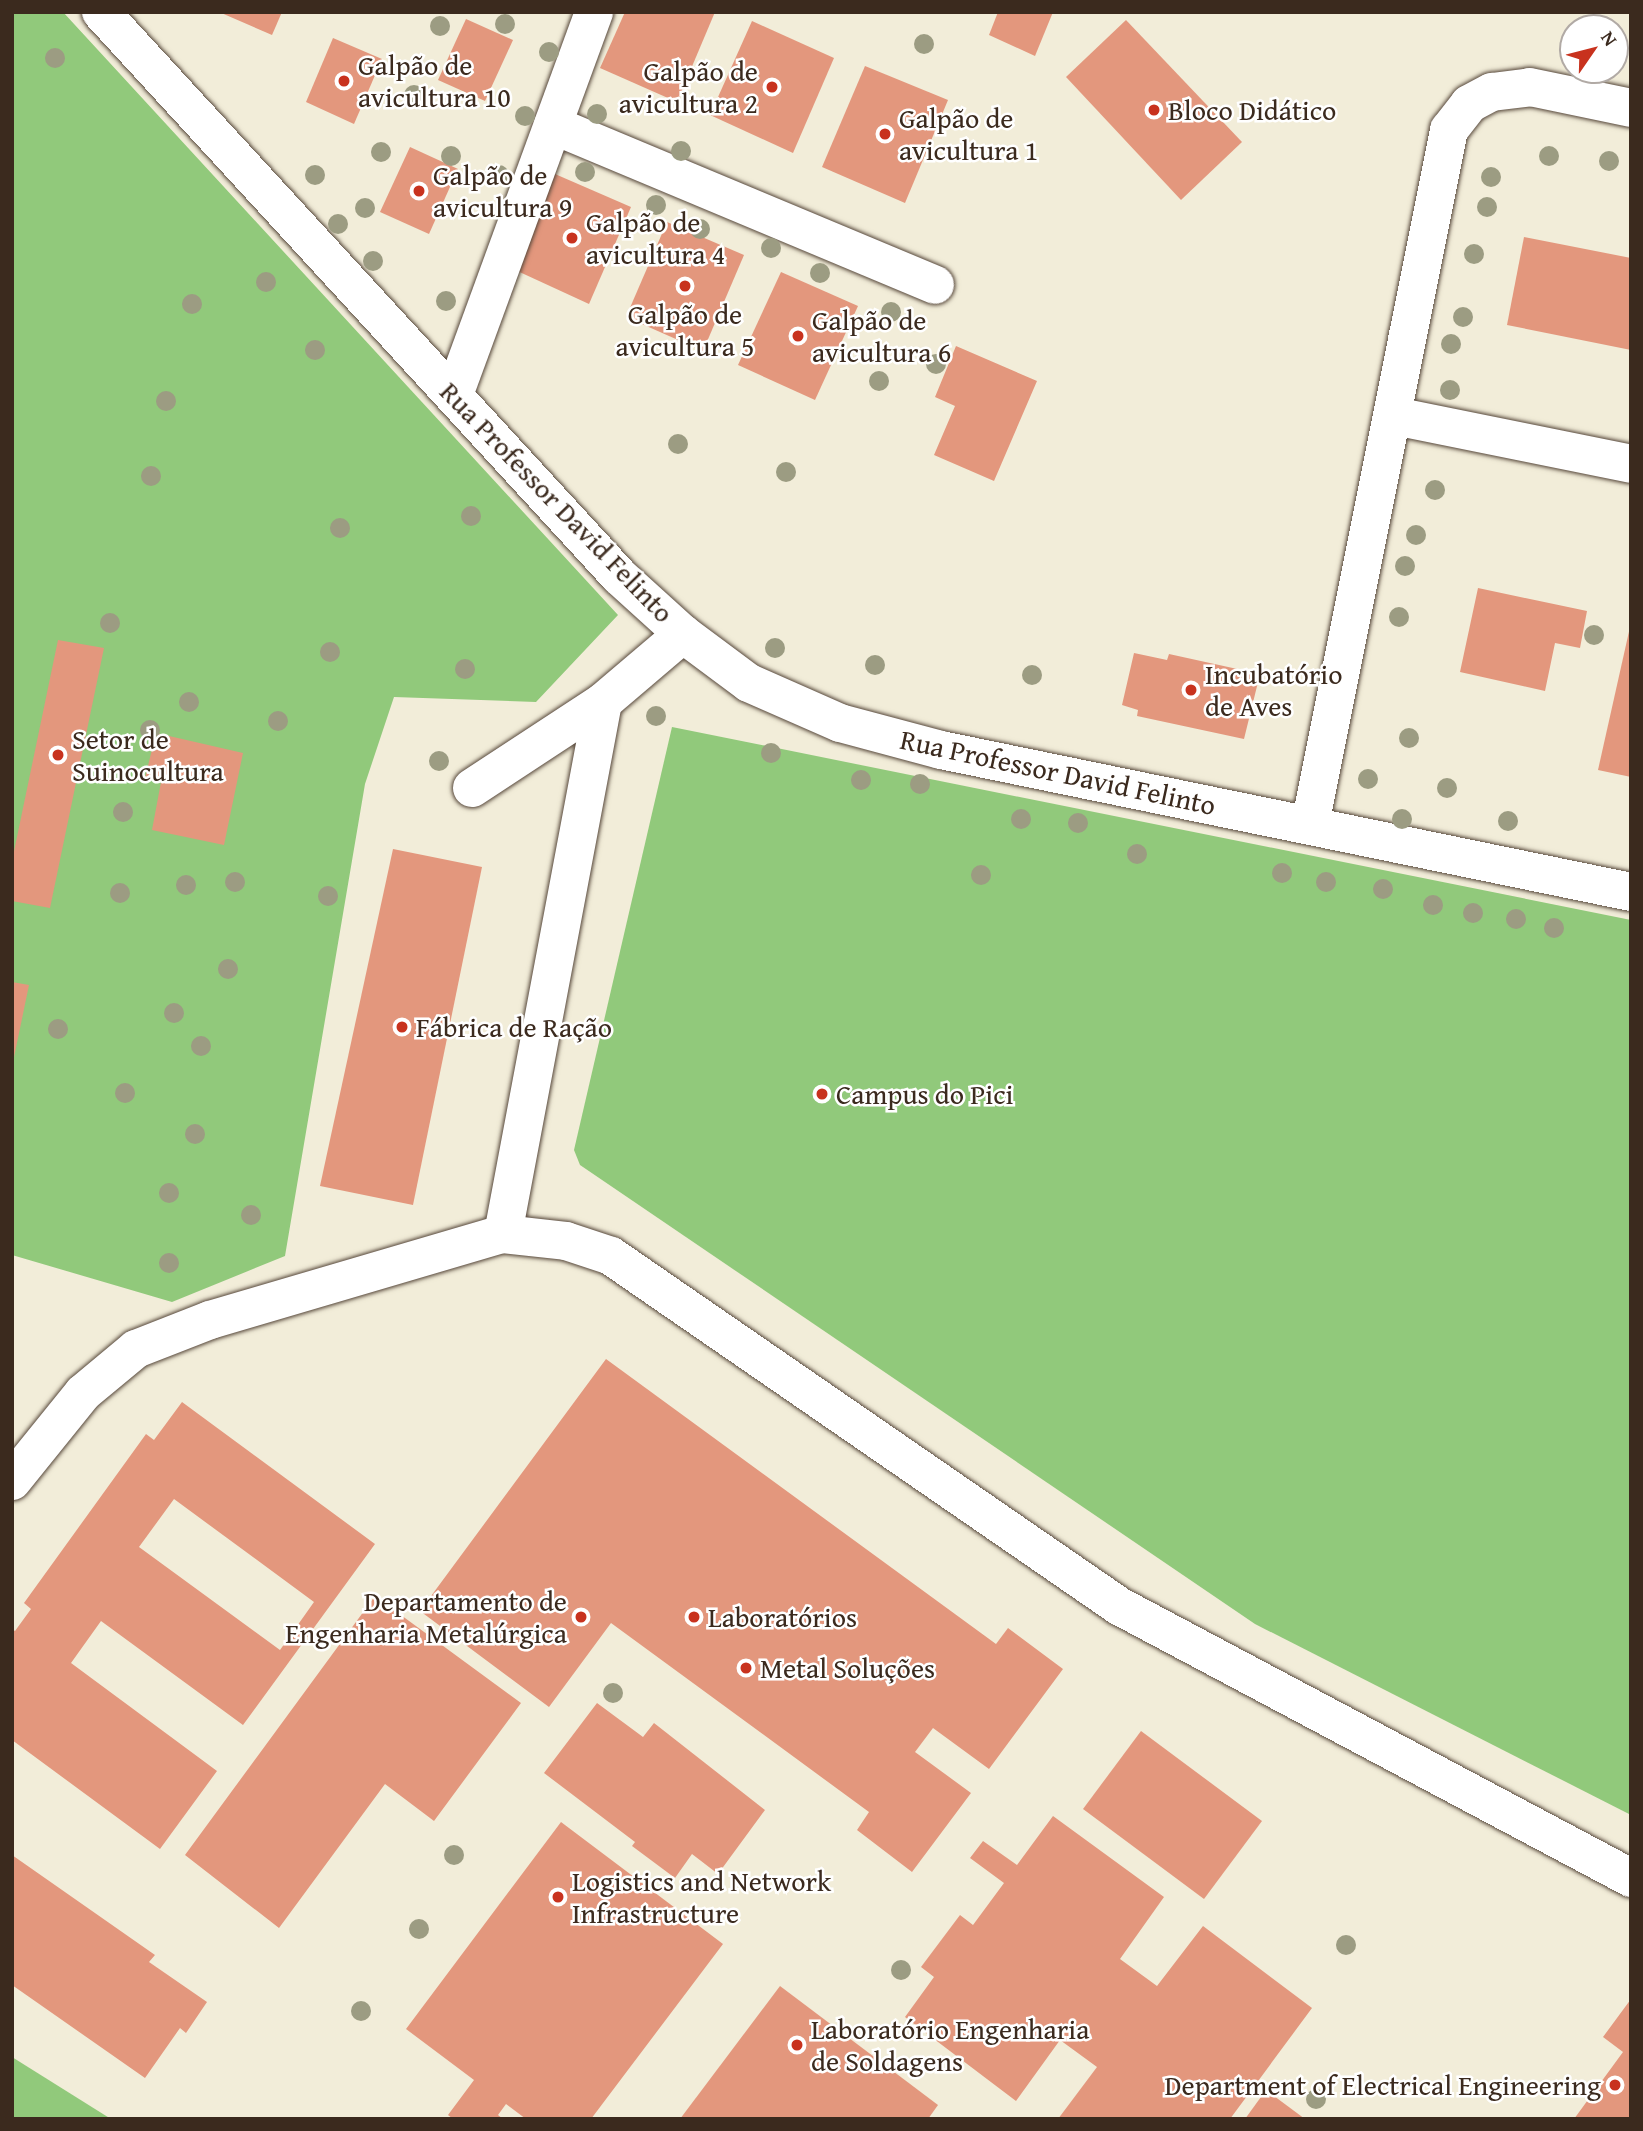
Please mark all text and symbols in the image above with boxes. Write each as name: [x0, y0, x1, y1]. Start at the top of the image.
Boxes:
north arrow: [1559, 14, 1629, 84]
text: N: [1594, 25, 1625, 51]
place label: Galpão de avicultura 10: [358, 48, 511, 114]
place label: Galpão de avicultura 2: [619, 54, 758, 120]
marker: Galpão de avicultura 10: [336, 73, 352, 89]
marker: Galpão de avicultura 2: [764, 79, 780, 95]
place label: Bloco Didático: [1168, 93, 1336, 127]
place label: Galpão de avicultura 1: [899, 101, 1038, 167]
marker: Bloco Didático: [1146, 102, 1162, 118]
marker: Galpão de avicultura 1: [877, 126, 893, 142]
place label: Galpão de avicultura 9: [433, 158, 572, 224]
marker: Galpão de avicultura 9: [411, 183, 427, 199]
place label: Galpão de avicultura 4: [586, 205, 725, 271]
marker: Galpão de avicultura 4: [564, 230, 580, 246]
marker: Galpão de avicultura 5: [677, 278, 693, 294]
place label: Galpão de avicultura 5: [615, 297, 755, 363]
place label: Galpão de avicultura 6: [812, 303, 951, 369]
marker: Galpão de avicultura 6: [790, 328, 806, 344]
street label: Rua Professor David Felinto: [433, 375, 681, 629]
place label: Incubatório de Aves: [1205, 657, 1342, 723]
marker: Incubatório de Aves: [1183, 682, 1199, 698]
place label: Setor de Suinocultura: [72, 722, 224, 788]
street label: Rua Professor David Felinto: [897, 722, 1219, 822]
marker: Setor de Suinocultura: [50, 747, 66, 763]
place label: Fábrica de Ração: [416, 1010, 612, 1044]
marker: Fábrica de Ração: [394, 1019, 410, 1035]
place label: Campus do Pici: [836, 1077, 1013, 1111]
marker: Campus do Pici: [814, 1086, 830, 1102]
place label: Departamento de Engenharia Metalúrgica: [285, 1584, 567, 1650]
place label: Laboratórios: [708, 1600, 857, 1634]
marker: Departamento de Engenharia Metalúrgica: [573, 1609, 589, 1625]
marker: Laboratórios: [686, 1609, 702, 1625]
place label: Metal Soluções: [760, 1651, 935, 1685]
marker: Metal Soluções: [738, 1660, 754, 1676]
place label: Logistics and Network Infrastructure: [572, 1864, 831, 1930]
marker: Logistics and Network Infrastructure: [550, 1889, 566, 1905]
place label: Laboratório Engenharia de Soldagens: [811, 2012, 1089, 2078]
marker: Laboratório Engenharia de Soldagens: [789, 2037, 805, 2053]
place label: Department of Electrical Engineering: [1165, 2068, 1601, 2102]
marker: Department of Electrical Engineering: [1607, 2077, 1623, 2093]

